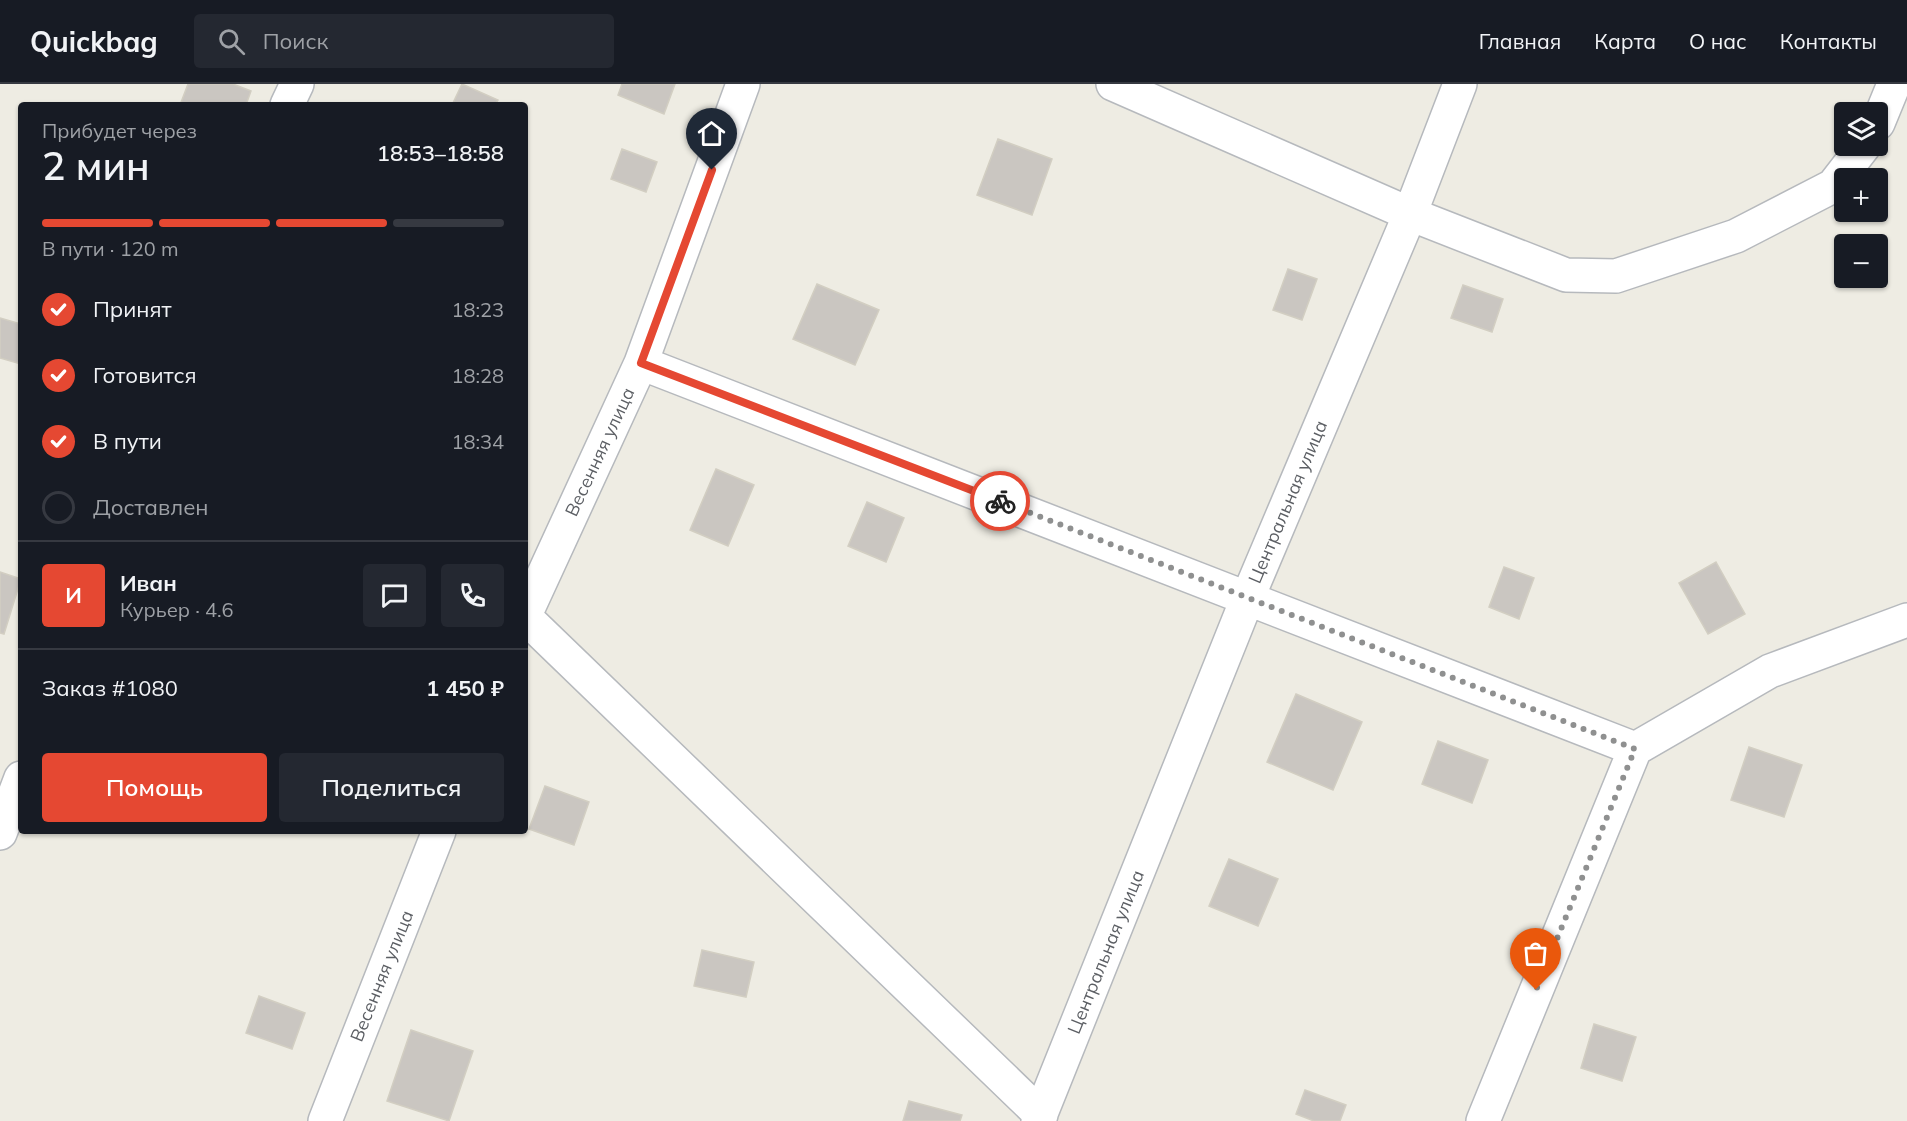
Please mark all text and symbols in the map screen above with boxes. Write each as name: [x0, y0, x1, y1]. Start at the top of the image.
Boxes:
search box: [194, 14, 614, 68]
text: Quickbag: [30, 24, 158, 59]
icon: search: [215, 25, 248, 58]
text: Поиск: [263, 27, 328, 55]
text: Главная: [1479, 28, 1561, 54]
text: Карта: [1594, 28, 1656, 54]
text: О нас: [1689, 28, 1747, 54]
text: Контакты: [1780, 28, 1877, 54]
map controls: [1834, 102, 1888, 288]
button: layers: [1834, 102, 1888, 156]
pin: [686, 108, 737, 170]
icon: home: [695, 117, 728, 150]
text: Прибудет через: [42, 118, 197, 143]
text: 18:53–18:58: [377, 139, 504, 167]
text: 2 мин: [42, 141, 150, 190]
button: +: [1834, 168, 1888, 222]
button: −: [1834, 234, 1888, 288]
text: В пути · 120 m: [42, 236, 178, 261]
icon: check: [42, 293, 75, 326]
text: Принят: [93, 295, 172, 323]
text: 18:23: [451, 297, 504, 322]
icon: check: [42, 359, 75, 392]
text: Готовится: [93, 361, 197, 389]
text: 18:28: [451, 363, 504, 388]
street label: Весенняя улица: [560, 384, 639, 520]
street label: Центральная улица: [1243, 417, 1332, 587]
icon: check: [42, 425, 75, 458]
text: В пути: [93, 427, 162, 455]
text: 18:34: [451, 429, 504, 454]
courier: [970, 471, 1030, 531]
icon: bike: [984, 485, 1017, 518]
text: Доставлен: [93, 493, 209, 521]
button: chat: [363, 564, 426, 627]
button: phone: [441, 564, 504, 627]
text: Иван: [120, 569, 177, 597]
text: И: [65, 581, 82, 609]
text: Курьер · 4.6: [120, 597, 234, 622]
text: Заказ #1080: [42, 674, 178, 702]
text: 1 450 ₽: [426, 674, 504, 702]
button: Помощь: [42, 753, 267, 822]
button: Поделиться: [279, 753, 504, 822]
street label: Центральная улица: [1062, 867, 1149, 1037]
street label: Весенняя улица: [345, 907, 418, 1045]
pin: [1510, 928, 1561, 990]
icon: bag: [1519, 937, 1552, 970]

